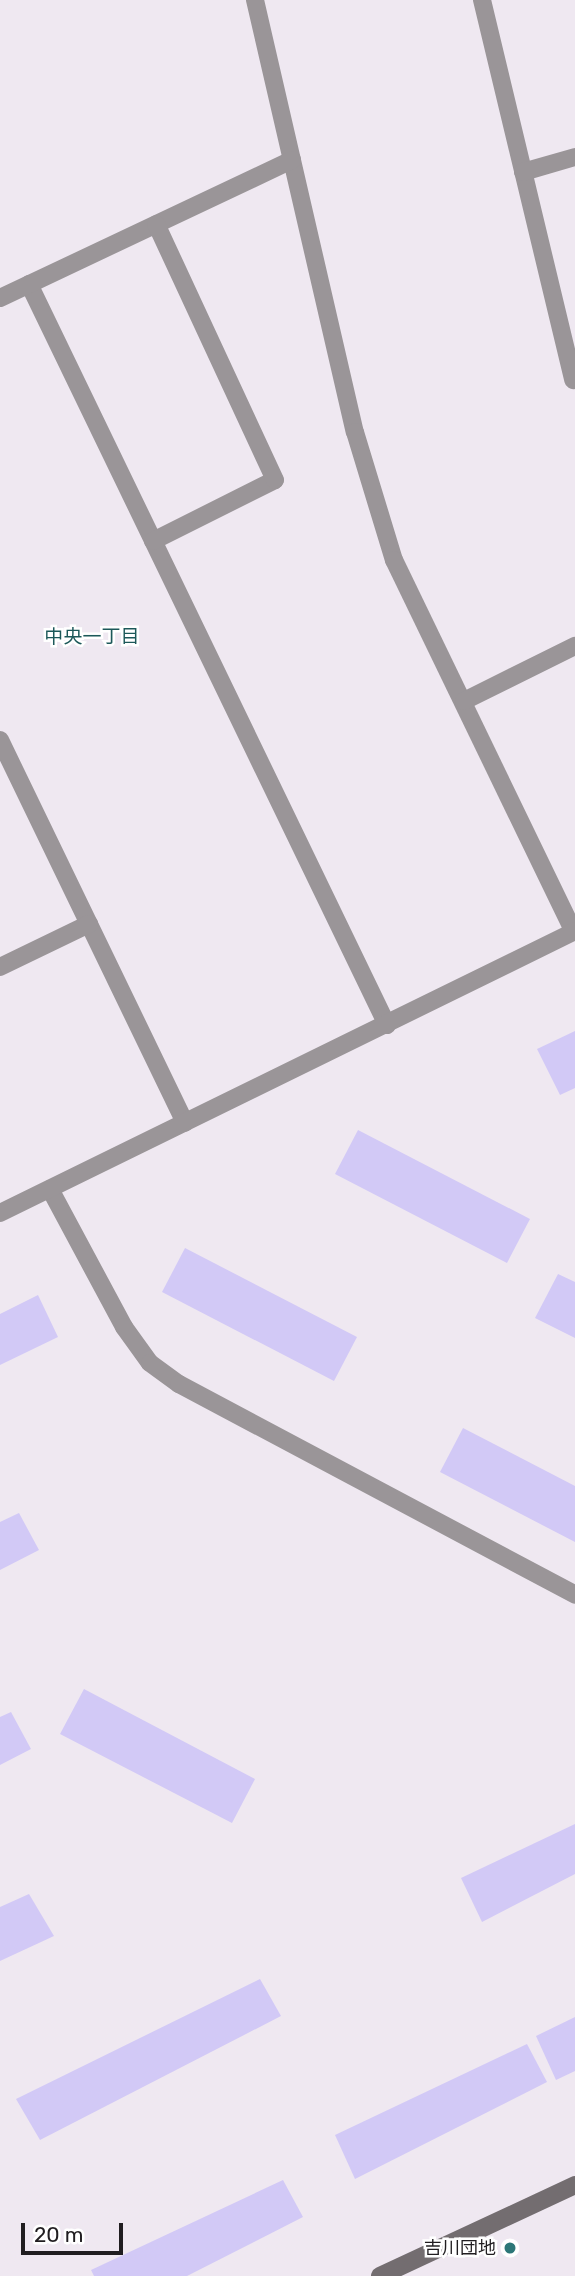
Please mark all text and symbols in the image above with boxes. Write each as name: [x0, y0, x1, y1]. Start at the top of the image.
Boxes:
district label: 中央一丁目: [45, 626, 139, 648]
scale bar: [24, 2210, 126, 2254]
text: 20 m: [34, 2222, 83, 2247]
place label: 吉川団地: [424, 2237, 496, 2259]
marker: 吉川団地: [502, 2240, 518, 2256]

